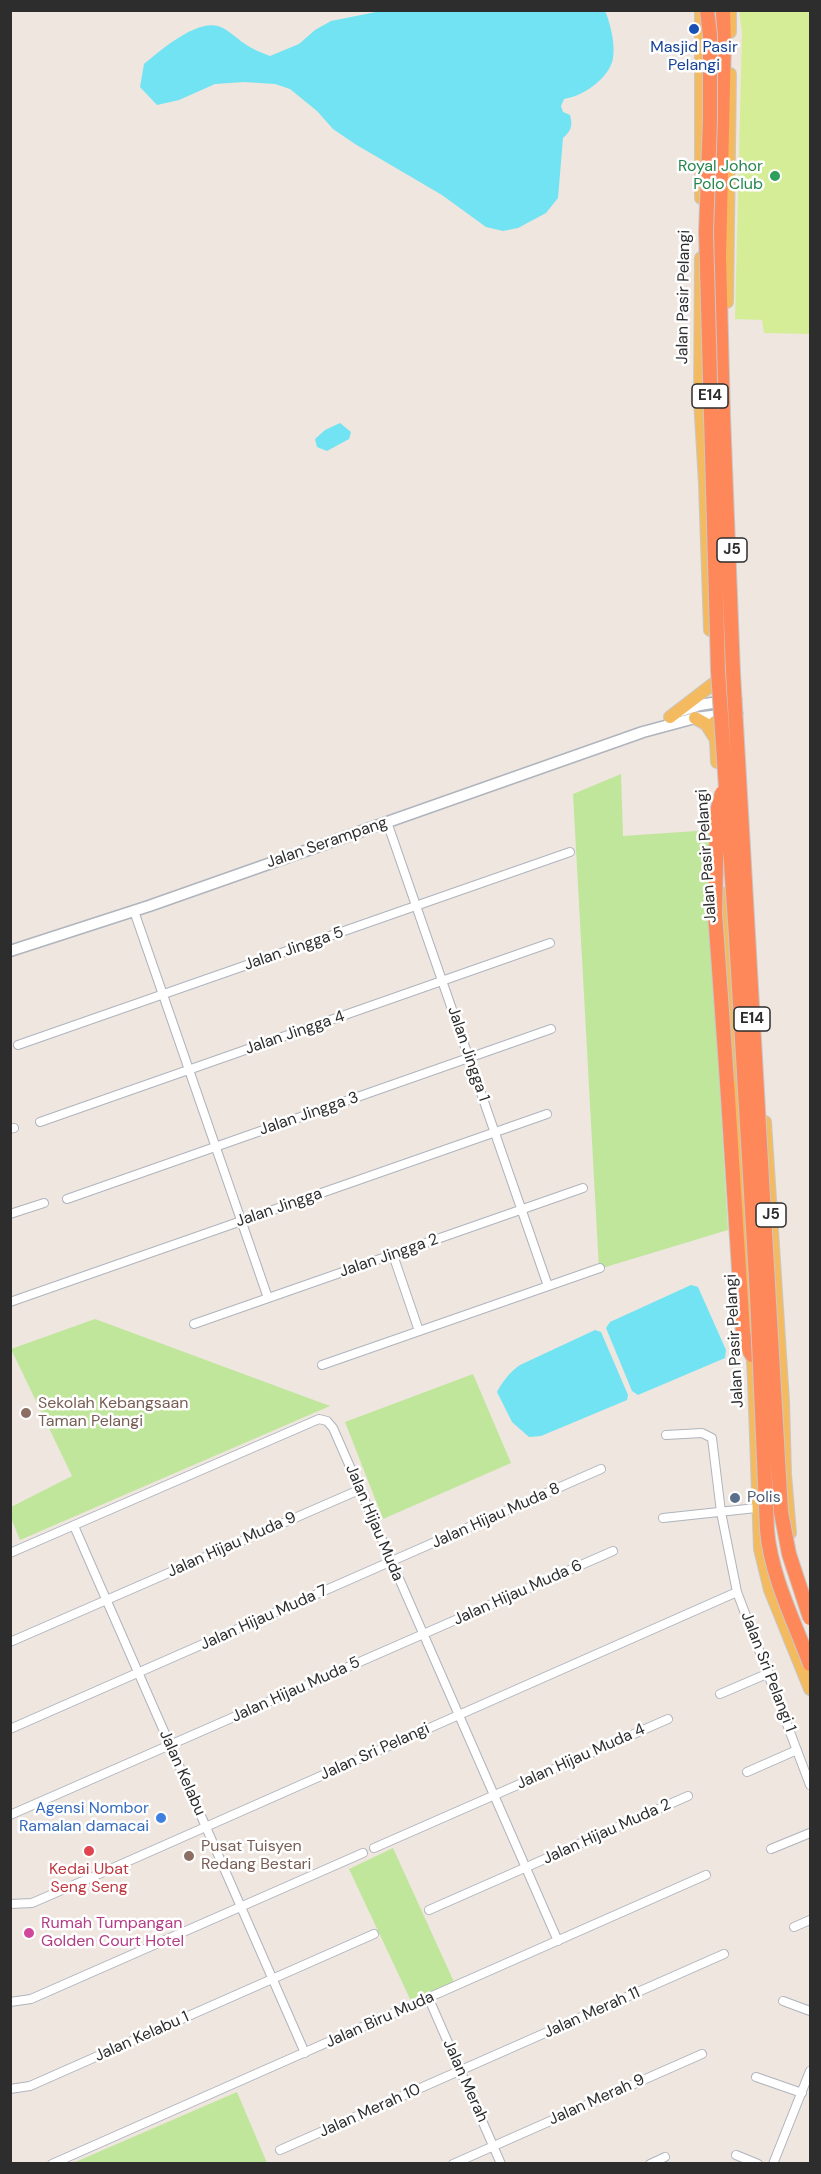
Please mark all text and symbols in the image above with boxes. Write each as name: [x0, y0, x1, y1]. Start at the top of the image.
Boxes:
marker: Masjid Pasir Pelangi: [687, 22, 701, 36]
place label: Masjid Pasir Pelangi: [650, 38, 738, 76]
place label: Royal Johor Polo Club: [678, 157, 763, 195]
marker: Royal Johor Polo Club: [768, 169, 782, 183]
street label: Jalan Pasir Pelangi: [673, 230, 695, 364]
road number: E14: [692, 384, 728, 408]
road number: J5: [717, 538, 747, 562]
street label: Jalan Pasir Pelangi: [693, 788, 721, 924]
street label: Jalan Serampang: [264, 813, 390, 873]
street label: Jalan Jingga 5: [242, 923, 346, 975]
street label: Jalan Jingga 1: [443, 1004, 493, 1104]
street label: Jalan Jingga 4: [243, 1007, 347, 1059]
road number: E14: [734, 1007, 770, 1031]
street label: Jalan Jingga 3: [257, 1088, 361, 1140]
street label: Jalan Jingga: [233, 1184, 325, 1232]
road number: J5: [756, 1203, 786, 1227]
street label: Jalan Jingga 2: [337, 1230, 441, 1282]
street label: Jalan Pasir Pelangi: [722, 1273, 748, 1409]
place label: Sekolah Kebangsaan Taman Pelangi: [38, 1394, 188, 1432]
marker: Sekolah Kebangsaan Taman Pelangi: [19, 1406, 33, 1420]
street label: Jalan Hijau Muda: [341, 1462, 407, 1584]
street label: Jalan Hijau Muda 8: [429, 1479, 563, 1553]
place label: Polis: [747, 1488, 781, 1508]
marker: Polis: [728, 1491, 742, 1505]
street label: Jalan Hijau Muda 9: [165, 1508, 299, 1582]
street label: Jalan Hijau Muda 6: [451, 1556, 585, 1630]
street label: Jalan Hijau Muda 7: [197, 1581, 331, 1655]
street label: Jalan Sri Pelangi 1: [736, 1609, 800, 1735]
street label: Jalan Hijau Muda 5: [229, 1653, 363, 1727]
street label: Jalan Sri Pelangi: [317, 1719, 433, 1785]
street label: Jalan Hijau Muda 4: [514, 1720, 648, 1794]
street label: Jalan Kelabu: [155, 1727, 209, 1819]
street label: Jalan Hijau Muda 2: [540, 1795, 674, 1869]
place label: Agensi Nombor Ramalan damacai: [19, 1799, 149, 1837]
marker: Agensi Nombor Ramalan damacai: [154, 1811, 168, 1825]
place label: Pusat Tuisyen Redang Bestari: [201, 1837, 311, 1875]
marker: Kedai Ubat Seng Seng: [82, 1844, 96, 1858]
marker: Pusat Tuisyen Redang Bestari: [182, 1849, 196, 1863]
place label: Kedai Ubat Seng Seng: [49, 1860, 129, 1898]
place label: Rumah Tumpangan Golden Court Hotel: [41, 1914, 184, 1952]
marker: Rumah Tumpangan Golden Court Hotel: [22, 1926, 36, 1940]
street label: Jalan Merah 11: [541, 1983, 643, 2043]
street label: Jalan Biru Muda: [323, 1988, 437, 2052]
street label: Jalan Kelabu 1: [92, 2008, 192, 2066]
street label: Jalan Merah: [438, 2037, 492, 2125]
street label: Jalan Merah 9: [546, 2070, 648, 2130]
street label: Jalan Merah 10: [316, 2080, 424, 2142]

